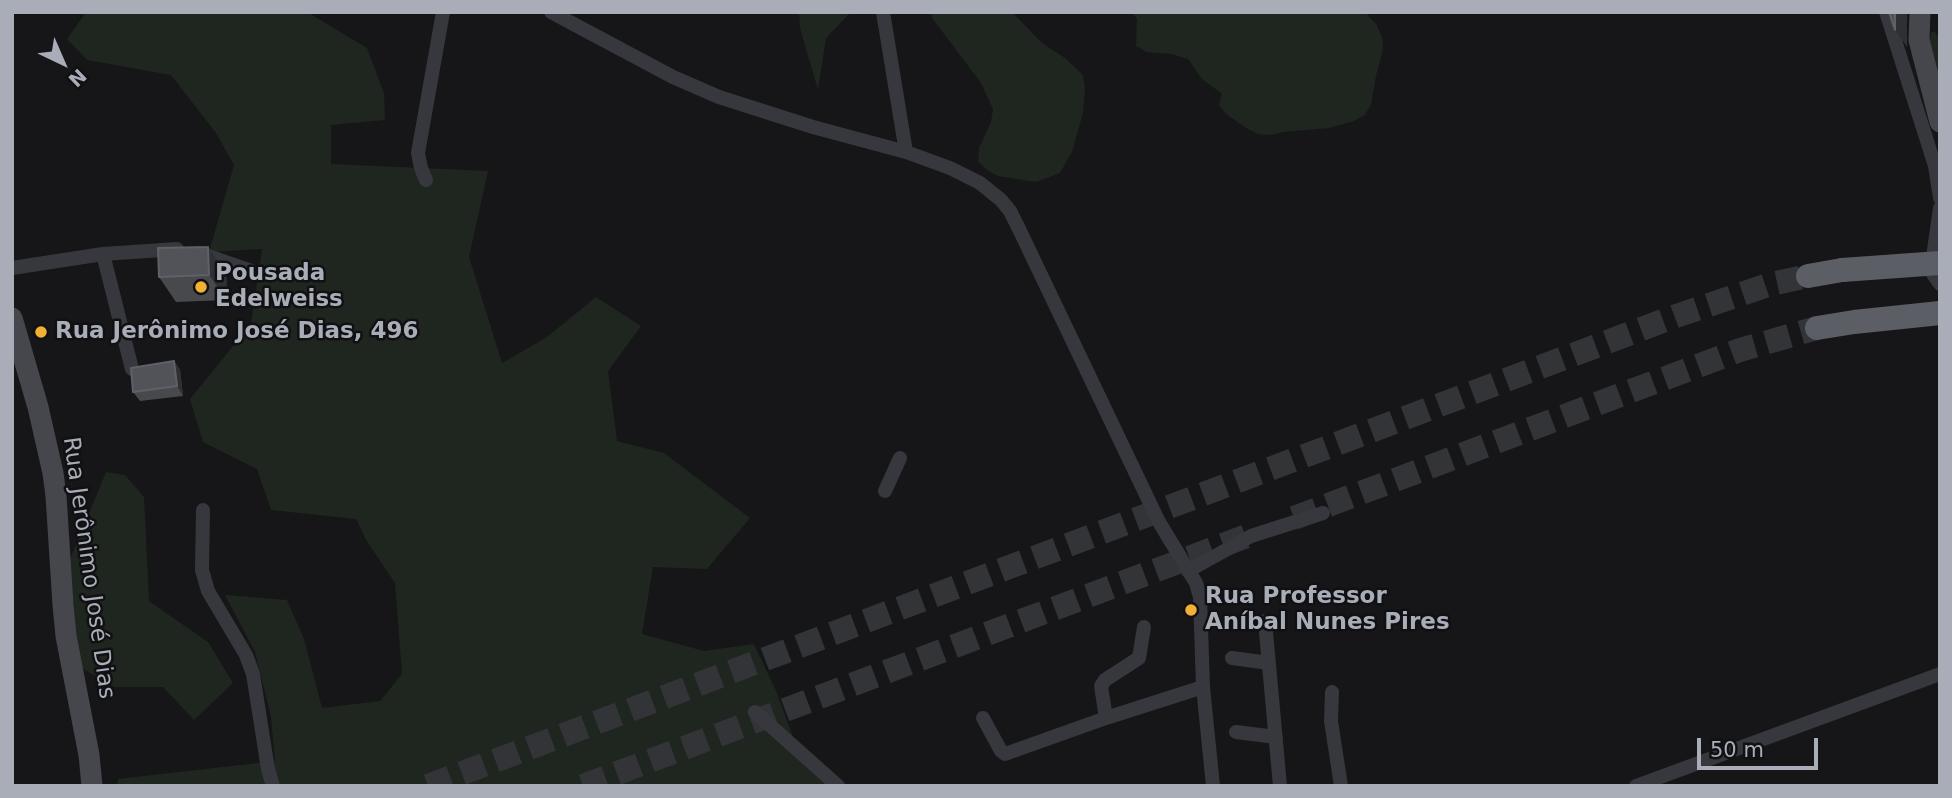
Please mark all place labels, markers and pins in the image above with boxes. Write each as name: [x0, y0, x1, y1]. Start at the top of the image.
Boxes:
place label: Pousada Edelweiss: [215, 260, 343, 314]
marker: Pousada Edelweiss: [193, 279, 209, 295]
place label: Rua Jerônimo José Dias, 496: [55, 318, 419, 346]
marker: Rua Jerônimo José Dias, 496: [33, 324, 49, 340]
place label: Rua Professor Aníbal Nunes Pires: [1205, 583, 1450, 637]
marker: Rua Professor Aníbal Nunes Pires: [1183, 602, 1199, 618]

